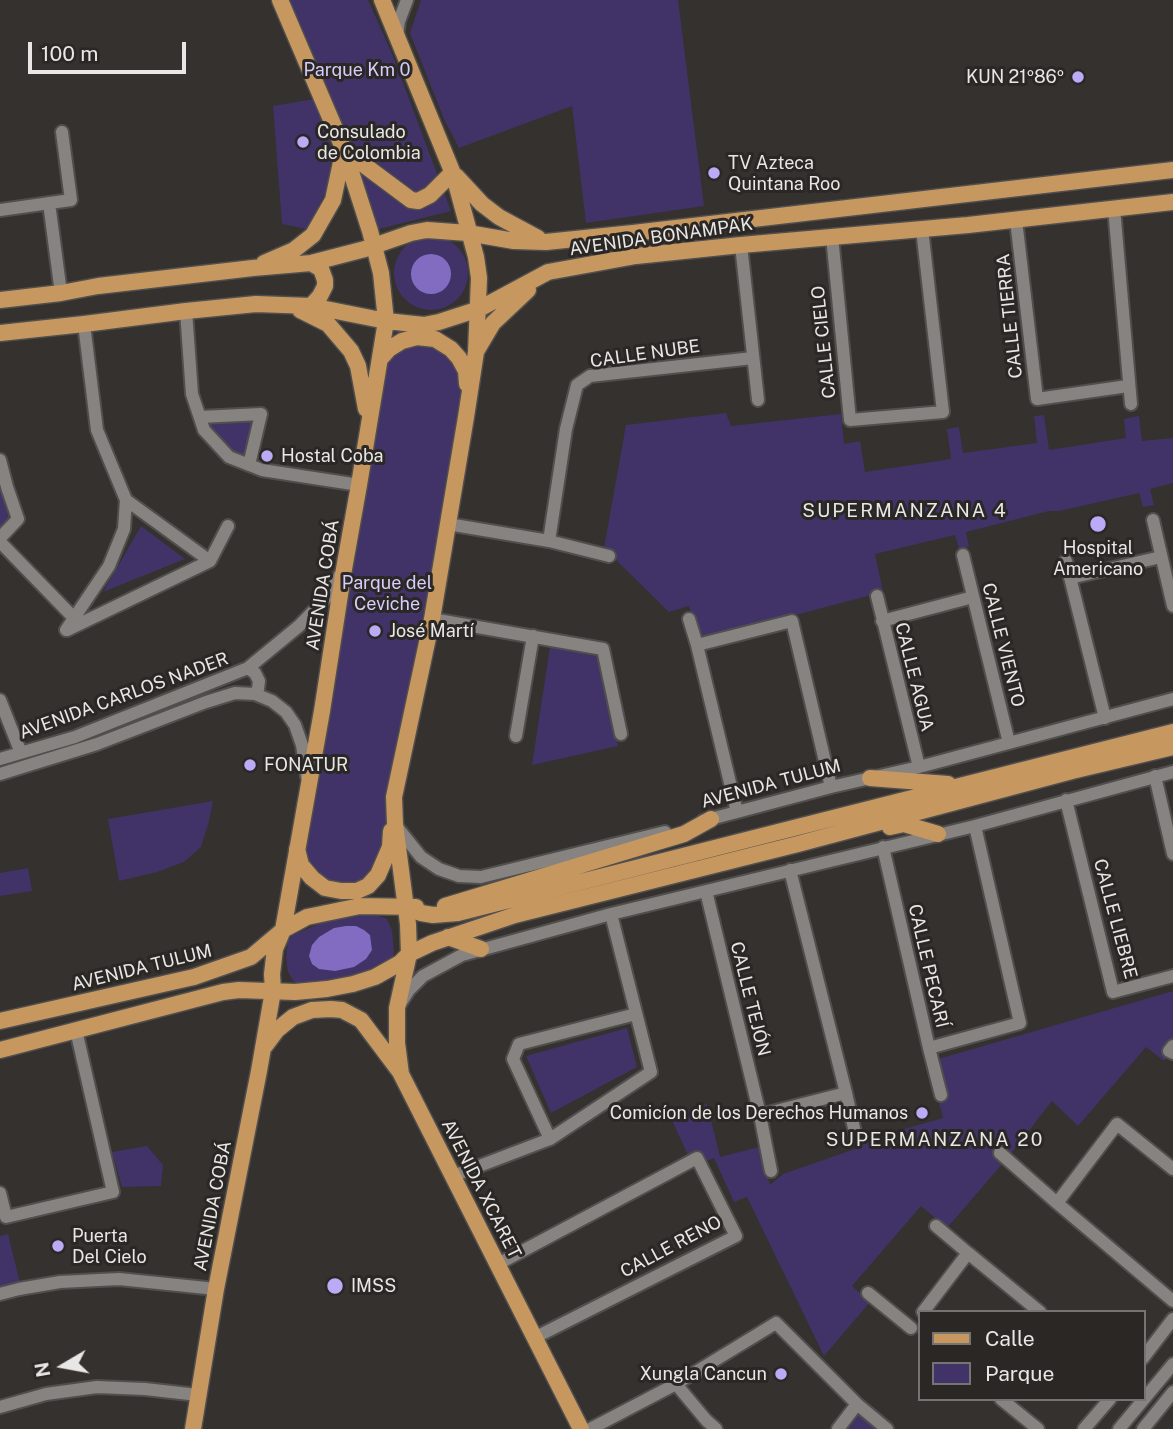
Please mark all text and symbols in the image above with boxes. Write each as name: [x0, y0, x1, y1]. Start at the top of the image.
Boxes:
scale bar: [32, 28, 189, 72]
text: 100 m: [41, 41, 98, 66]
park label: Parque Km 0: [303, 59, 411, 81]
place label: KUN 21º86º: [966, 66, 1064, 88]
marker: KUN 21º86º: [1070, 69, 1086, 85]
place label: Consulado de Colombia: [317, 121, 421, 164]
marker: Consulado de Colombia: [295, 134, 311, 150]
place label: TV Azteca Quintana Roo: [728, 152, 840, 194]
marker: TV Azteca Quintana Roo: [706, 165, 722, 181]
street label: AVENIDA BONAMPAK: [568, 213, 754, 261]
street label: CALLE TIERRA: [993, 252, 1027, 380]
street label: CALLE CIELO: [807, 285, 841, 399]
street label: CALLE NUBE: [589, 336, 701, 372]
place label: Hostal Coba: [281, 445, 384, 467]
marker: Hostal Coba: [259, 448, 275, 464]
district label: SUPERMANZANA 4: [804, 500, 1006, 522]
marker: Hospital Americano: [1088, 514, 1108, 534]
street label: AVENIDA COBÁ: [302, 518, 344, 652]
place label: Hospital Americano: [1053, 537, 1143, 580]
park label: Parque del Ceviche: [342, 572, 432, 614]
street label: CALLE VIENTO: [977, 581, 1029, 709]
place label: José Martí: [389, 620, 474, 642]
street label: CALLE AGUA: [890, 620, 938, 734]
marker: José Martí: [367, 623, 383, 639]
street label: AVENIDA CARLOS NADER: [16, 648, 232, 744]
place label: FONATUR: [264, 754, 348, 776]
street label: AVENIDA TULUM: [699, 755, 843, 813]
marker: FONATUR: [242, 757, 258, 773]
street label: CALLE LIEBRE: [1089, 857, 1141, 981]
street label: CALLE PECARÍ: [903, 902, 953, 1030]
street label: AVENIDA TULUM: [70, 940, 214, 996]
street label: CALLE TEJÓN: [725, 940, 775, 1058]
place label: Comicíon de los Derechos Humanos: [610, 1102, 908, 1124]
marker: Comicíon de los Derechos Humanos: [914, 1105, 930, 1121]
street label: AVENIDA XCARET: [437, 1116, 525, 1262]
district label: SUPERMANZANA 20: [828, 1129, 1042, 1151]
street label: AVENIDA COBÁ: [190, 1139, 236, 1273]
street label: CALLE RENO: [617, 1211, 725, 1283]
place label: Puerta Del Cielo: [72, 1225, 147, 1268]
marker: Puerta Del Cielo: [50, 1238, 66, 1254]
place label: IMSS: [351, 1275, 396, 1297]
marker: IMSS: [325, 1276, 345, 1296]
legend: [918, 1310, 1145, 1401]
text: Calle: [985, 1326, 1035, 1351]
north arrow: [28, 1331, 98, 1401]
text: N: [30, 1360, 54, 1379]
text: Parque: [985, 1361, 1054, 1386]
place label: Xungla Cancun: [640, 1363, 767, 1385]
marker: Xungla Cancun: [773, 1366, 789, 1382]

